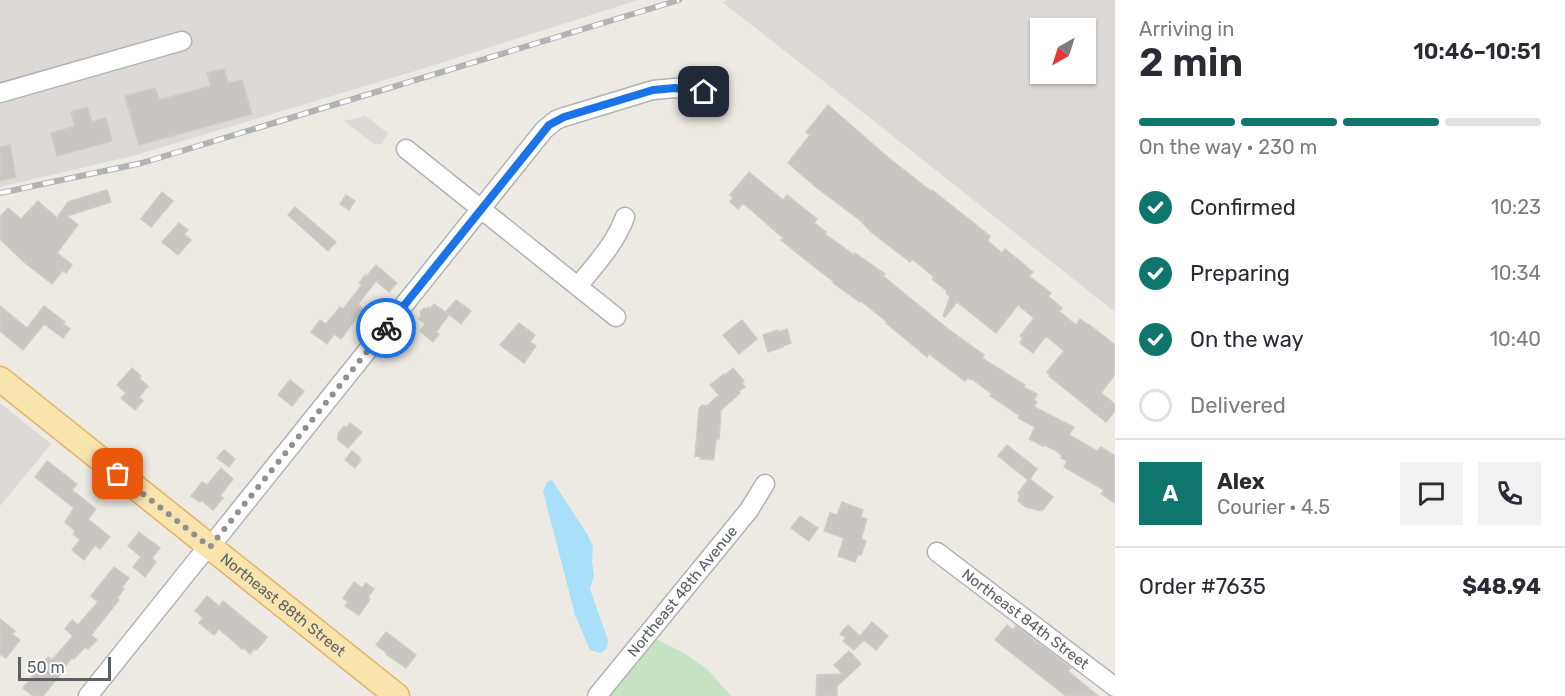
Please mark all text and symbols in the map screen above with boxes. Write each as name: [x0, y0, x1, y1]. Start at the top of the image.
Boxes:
text: Arriving in: [1139, 17, 1234, 41]
north arrow: [1030, 18, 1096, 84]
map controls: [1030, 18, 1096, 84]
text: 10:46–10:51: [1413, 38, 1541, 65]
text: 2 min: [1139, 40, 1243, 86]
pin: [678, 66, 729, 117]
icon: home: [687, 75, 720, 108]
text: On the way · 230 m: [1139, 135, 1317, 159]
icon: check: [1139, 191, 1172, 224]
text: Confirmed: [1190, 194, 1296, 221]
text: 10:23: [1491, 195, 1541, 219]
icon: check: [1139, 257, 1172, 290]
text: Preparing: [1190, 260, 1290, 287]
text: 10:34: [1490, 261, 1541, 285]
courier: [356, 298, 416, 358]
icon: bike: [370, 312, 403, 345]
icon: check: [1139, 323, 1172, 356]
text: On the way: [1190, 326, 1304, 353]
text: 10:40: [1490, 327, 1541, 351]
text: Delivered: [1190, 392, 1286, 419]
pin: [92, 448, 143, 499]
icon: bag: [101, 457, 134, 490]
button: chat: [1400, 462, 1463, 525]
button: phone: [1478, 462, 1541, 525]
text: Alex: [1217, 468, 1265, 495]
text: A: [1163, 480, 1178, 507]
text: Courier · 4.5: [1217, 495, 1330, 519]
street label: Northeast 48th Avenue: [624, 522, 741, 660]
street label: Northeast 88th Street: [217, 550, 349, 660]
street label: Northeast 84th Street: [958, 565, 1093, 673]
text: Order #7635: [1139, 573, 1266, 600]
text: $48.94: [1462, 573, 1541, 600]
scale bar: [18, 654, 111, 682]
text: 50 m: [27, 658, 65, 677]

